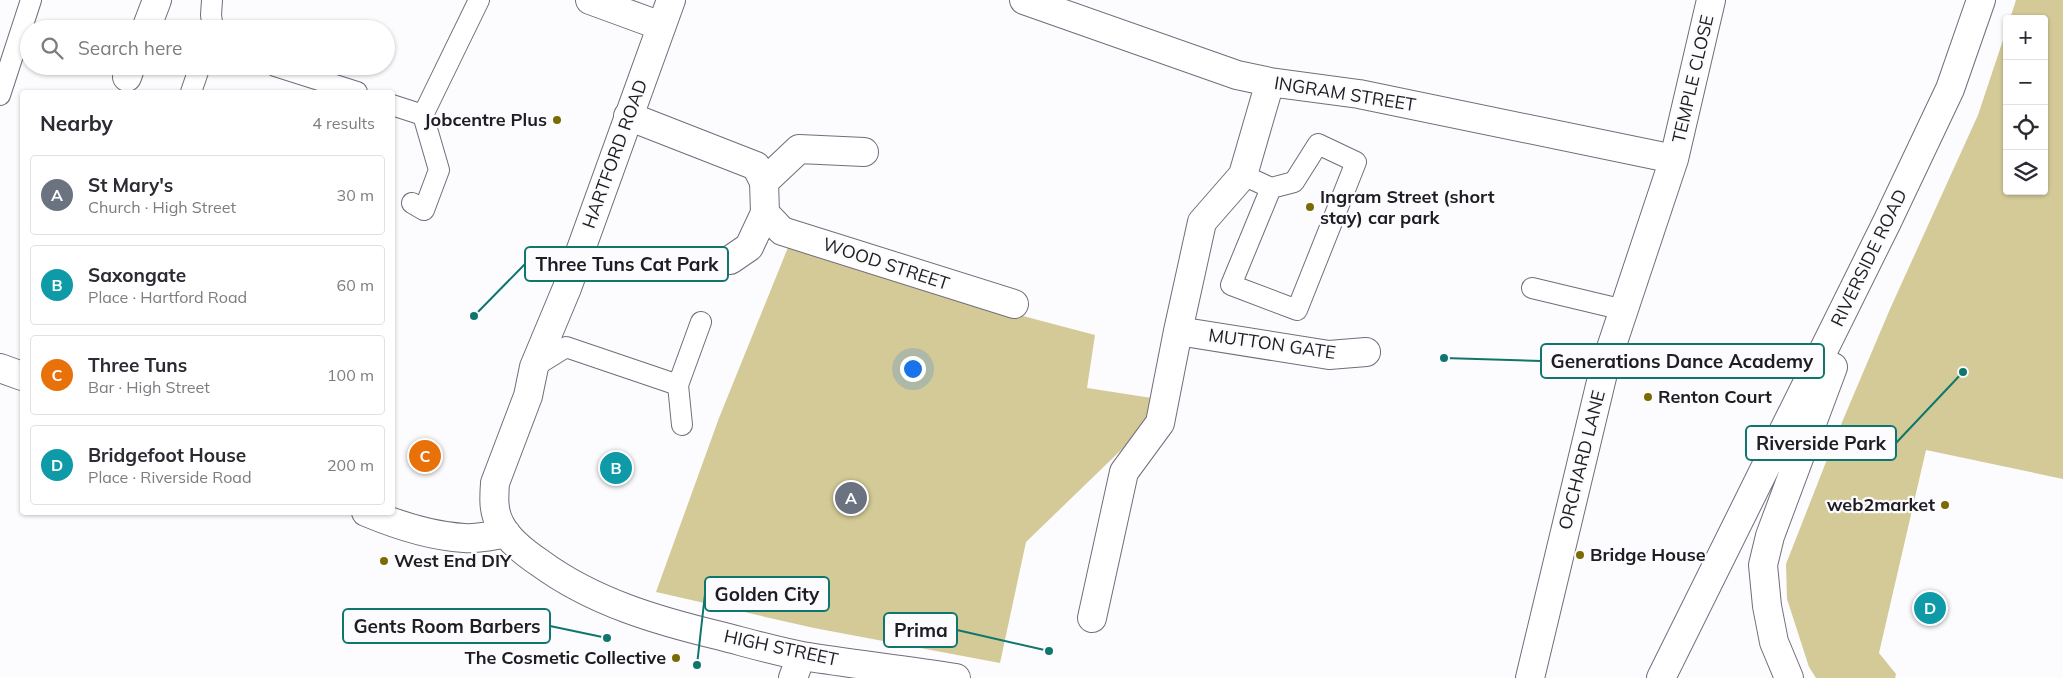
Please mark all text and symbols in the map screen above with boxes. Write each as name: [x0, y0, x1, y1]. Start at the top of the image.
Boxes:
street label: TEMPLE CLOSE: [1667, 13, 1718, 145]
map controls: [2003, 15, 2048, 195]
button: +: [2003, 15, 2048, 60]
search box: [20, 20, 395, 75]
icon: search: [38, 34, 66, 62]
text: Search here: [78, 36, 182, 60]
button: −: [2003, 60, 2048, 105]
street label: INGRAM STREET: [1273, 71, 1418, 116]
street label: HARTFORD ROAD: [577, 76, 652, 232]
button: locate: [2003, 105, 2048, 150]
place label: Jobcentre Plus: [424, 108, 547, 131]
text: Nearby: [40, 110, 113, 136]
text: 4 results: [312, 113, 375, 133]
marker: Jobcentre Plus: [551, 114, 563, 126]
button: layers: [2003, 150, 2048, 195]
text: St Mary's: [88, 173, 173, 197]
text: A: [51, 185, 63, 205]
text: 30 m: [337, 185, 374, 205]
place label: Ingram Street (short stay) car park: [1320, 185, 1495, 229]
street label: RIVERSIDE ROAD: [1825, 185, 1912, 330]
text: Church · High Street: [88, 197, 236, 217]
marker: Ingram Street (short stay) car park: [1304, 201, 1316, 213]
street label: WOOD STREET: [820, 232, 952, 295]
callout: Three Tuns Cat Park: [525, 247, 728, 281]
text: Three Tuns Cat Park: [535, 252, 719, 276]
text: Saxongate: [88, 263, 186, 287]
text: B: [51, 275, 63, 295]
text: 60 m: [337, 275, 374, 295]
text: Place · Hartford Road: [88, 287, 247, 307]
street label: MUTTON GATE: [1207, 323, 1337, 364]
callout: Generations Dance Academy: [1541, 344, 1824, 378]
text: Generations Dance Academy: [1551, 349, 1814, 373]
text: Three Tuns: [88, 353, 187, 377]
your location: [900, 356, 926, 382]
text: C: [52, 365, 62, 385]
text: 100 m: [327, 365, 374, 385]
text: Bar · High Street: [88, 377, 210, 397]
place label: Renton Court: [1658, 385, 1772, 408]
street label: ORCHARD LANE: [1553, 388, 1610, 532]
marker: Renton Court: [1642, 391, 1654, 403]
callout: Riverside Park: [1746, 426, 1896, 460]
text: Riverside Park: [1756, 431, 1887, 455]
pin: C: [409, 437, 441, 475]
text: Bridgefoot House: [88, 443, 246, 467]
pin: B: [600, 449, 632, 487]
text: D: [51, 455, 63, 475]
text: 200 m: [327, 455, 374, 475]
text: Place · Riverside Road: [88, 467, 251, 487]
pin: A: [835, 479, 867, 517]
place label: web2market: [1827, 493, 1935, 516]
marker: web2market: [1939, 499, 1951, 511]
place label: Bridge House: [1590, 543, 1706, 566]
place label: West End DIY: [394, 549, 512, 572]
marker: Bridge House: [1574, 549, 1586, 561]
marker: West End DIY: [378, 555, 390, 567]
callout: Golden City: [705, 577, 829, 611]
text: Golden City: [715, 582, 820, 606]
pin: D: [1914, 589, 1946, 627]
callout: Gents Room Barbers: [343, 609, 550, 643]
callout: Prima: [884, 613, 957, 647]
text: Gents Room Barbers: [353, 614, 541, 638]
text: Prima: [894, 618, 948, 642]
street label: HIGH STREET: [722, 624, 840, 671]
place label: The Cosmetic Collective: [465, 646, 666, 669]
marker: The Cosmetic Collective: [670, 652, 682, 664]

